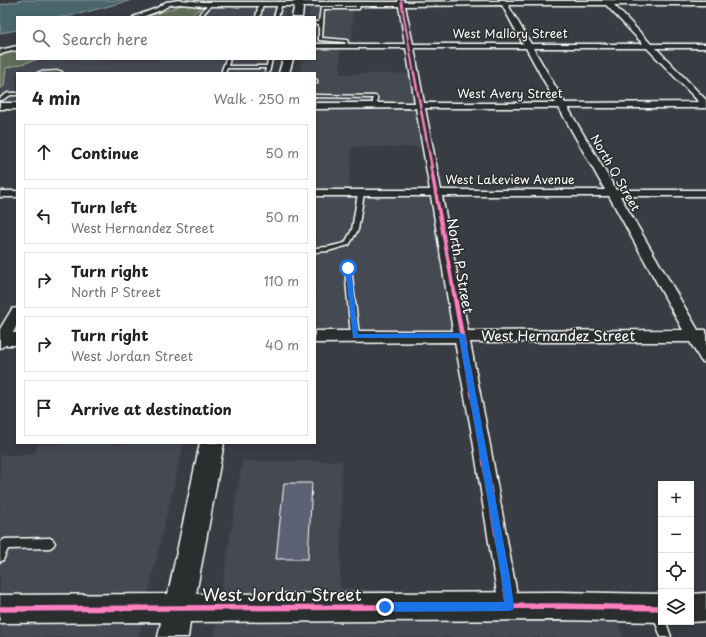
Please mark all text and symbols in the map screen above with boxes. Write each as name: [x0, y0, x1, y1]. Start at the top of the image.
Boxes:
search box: [16, 16, 316, 60]
street label: West Mallory Street: [452, 24, 568, 42]
icon: search: [30, 27, 52, 49]
text: Search here: [62, 27, 148, 50]
street label: West Avery Street: [457, 84, 563, 102]
text: 4 min: [32, 85, 80, 111]
text: Walk · 250 m: [214, 89, 300, 108]
street label: North Q Street: [587, 131, 645, 214]
icon: ahead: [33, 141, 55, 163]
text: Continue: [71, 141, 139, 164]
text: 50 m: [265, 143, 299, 162]
street label: West Lakeview Avenue: [445, 170, 575, 188]
text: Turn left: [71, 195, 137, 218]
icon: left: [33, 205, 55, 227]
text: 50 m: [265, 207, 299, 226]
street label: North P Street: [442, 216, 479, 316]
text: West Hernandez Street: [71, 218, 214, 237]
text: Turn right: [71, 259, 148, 282]
route start: [339, 259, 357, 277]
icon: right: [33, 269, 55, 291]
text: 110 m: [264, 271, 299, 290]
text: North P Street: [71, 282, 161, 301]
text: Turn right: [71, 323, 148, 346]
street label: West Hernandez Street: [481, 325, 635, 346]
icon: right: [33, 333, 55, 355]
text: 40 m: [265, 335, 299, 354]
text: West Jordan Street: [71, 346, 193, 365]
icon: arrive: [33, 397, 55, 419]
text: Arrive at destination: [71, 397, 232, 420]
map controls: [658, 481, 694, 625]
button: +: [658, 481, 694, 517]
button: −: [658, 517, 694, 553]
button: locate: [658, 553, 694, 589]
street label: West Jordan Street: [202, 581, 362, 607]
button: layers: [658, 589, 694, 625]
route end: [376, 598, 394, 616]

